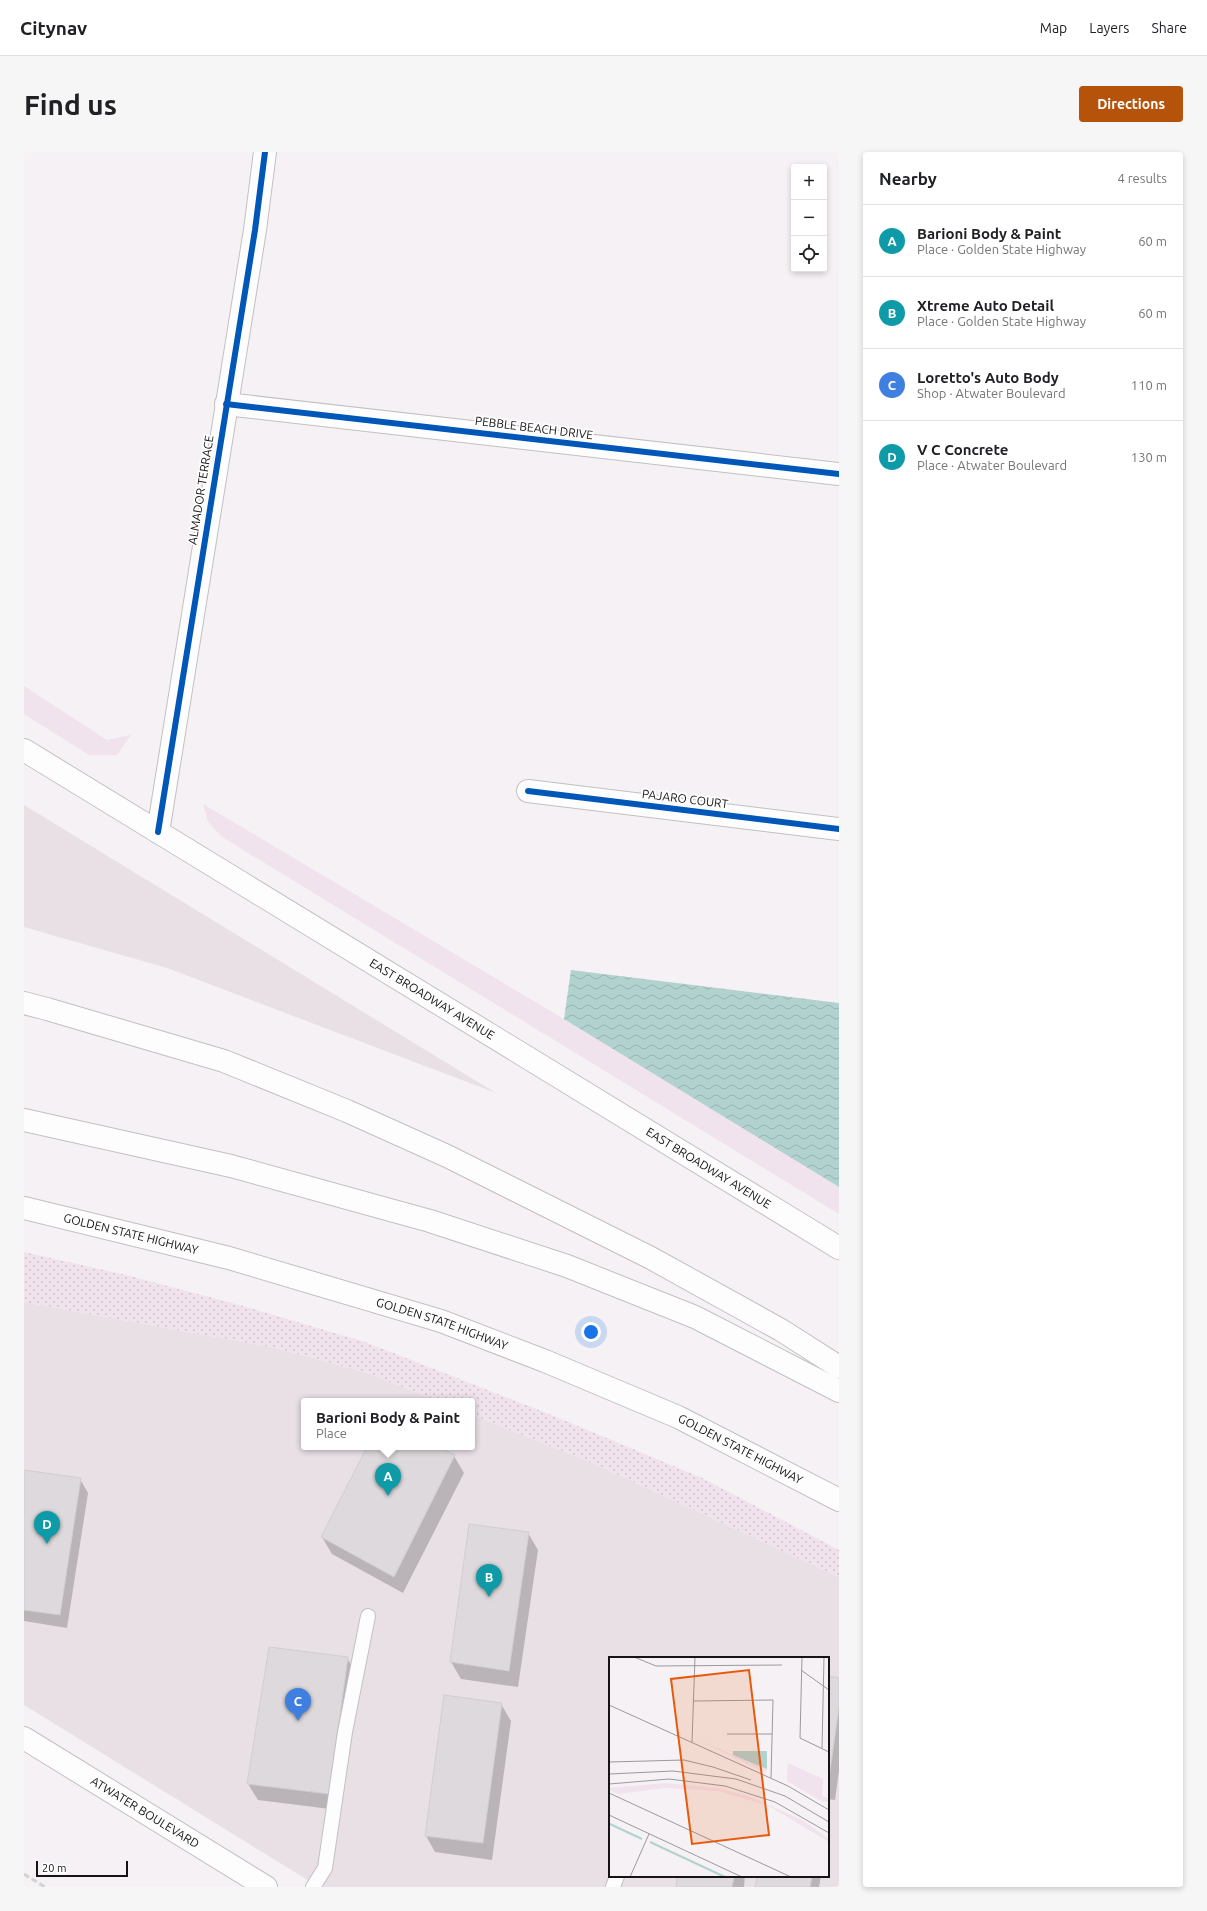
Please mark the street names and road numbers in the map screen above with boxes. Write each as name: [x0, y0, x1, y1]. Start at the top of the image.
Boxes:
street label: PEBBLE BEACH DRIVE: [474, 414, 594, 441]
street label: ALMADOR TERRACE: [185, 434, 216, 546]
street label: PAJARO COURT: [641, 787, 729, 810]
street label: EAST BROADWAY AVENUE: [367, 956, 497, 1042]
street label: EAST BROADWAY AVENUE: [644, 1125, 774, 1211]
street label: GOLDEN STATE HIGHWAY: [62, 1211, 200, 1256]
street label: GOLDEN STATE HIGHWAY: [375, 1295, 510, 1352]
street label: GOLDEN STATE HIGHWAY: [676, 1411, 805, 1486]
street label: ATWATER BOULEVARD: [89, 1774, 202, 1850]

